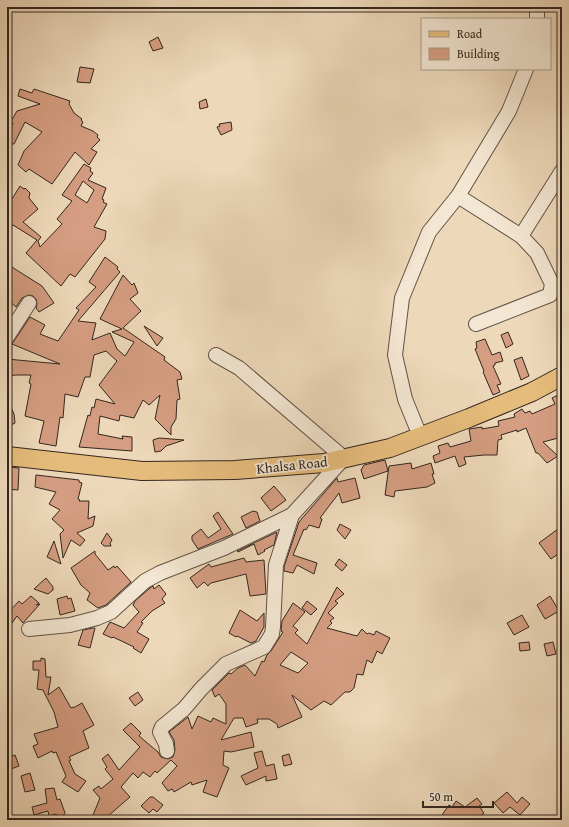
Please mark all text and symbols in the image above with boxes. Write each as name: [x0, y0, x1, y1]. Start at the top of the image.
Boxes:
legend: [421, 18, 551, 70]
text: Road: [457, 25, 483, 42]
text: Building: [457, 45, 500, 62]
street label: Khalsa Road: [256, 451, 329, 479]
scale bar: [423, 783, 493, 809]
text: 50 m: [429, 788, 453, 805]

